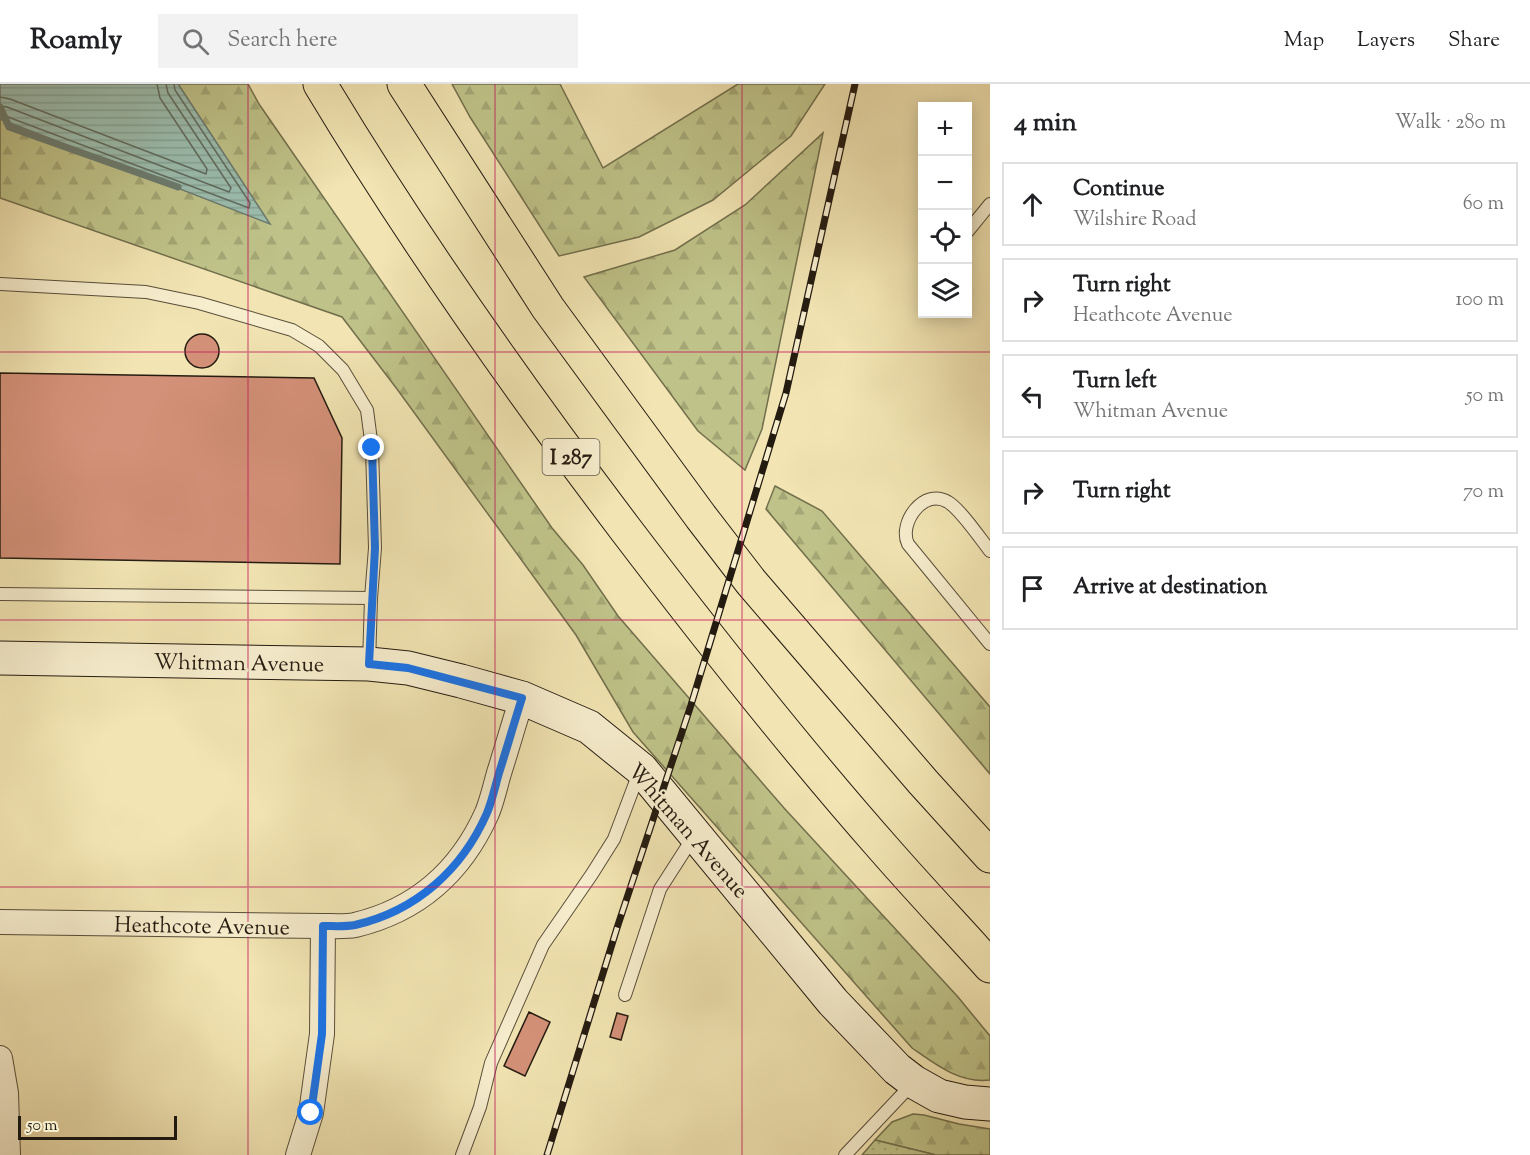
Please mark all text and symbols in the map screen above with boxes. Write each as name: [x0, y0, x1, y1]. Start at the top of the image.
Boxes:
search box: [158, 14, 578, 68]
text: Roamly: [30, 21, 122, 61]
icon: search: [179, 25, 212, 58]
text: Search here: [227, 25, 338, 57]
text: Map: [1284, 26, 1324, 56]
text: Layers: [1357, 26, 1415, 56]
text: Share: [1448, 26, 1500, 56]
map controls: [918, 102, 972, 318]
button: +: [918, 102, 972, 156]
text: 4 min: [1014, 105, 1077, 142]
text: Walk · 280 m: [1395, 109, 1506, 138]
button: −: [918, 156, 972, 210]
text: Continue: [1073, 174, 1164, 206]
icon: ahead: [1016, 188, 1049, 221]
text: 60 m: [1463, 190, 1504, 219]
text: Wilshire Road: [1073, 206, 1197, 235]
button: locate: [918, 210, 972, 264]
button: layers: [918, 264, 972, 318]
text: Turn right: [1073, 270, 1170, 302]
icon: right: [1016, 284, 1049, 317]
text: 100 m: [1455, 286, 1504, 315]
text: Heathcote Avenue: [1073, 302, 1233, 331]
text: Turn left: [1073, 366, 1156, 398]
icon: left: [1016, 380, 1049, 413]
text: 50 m: [1466, 382, 1504, 411]
text: Whitman Avenue: [1073, 398, 1228, 427]
route end: [358, 434, 384, 460]
road number: I 287: [542, 439, 600, 475]
icon: right: [1016, 476, 1049, 509]
text: Turn right: [1073, 476, 1170, 508]
text: 70 m: [1463, 478, 1504, 507]
icon: arrive: [1016, 572, 1049, 605]
text: Arrive at destination: [1073, 572, 1268, 604]
street label: Whitman Avenue: [153, 648, 324, 682]
street label: Whitman Avenue: [619, 757, 755, 907]
street label: Heathcote Avenue: [114, 910, 290, 946]
route start: [297, 1099, 323, 1125]
scale bar: [18, 1113, 177, 1140]
text: 50 m: [27, 1115, 58, 1138]

